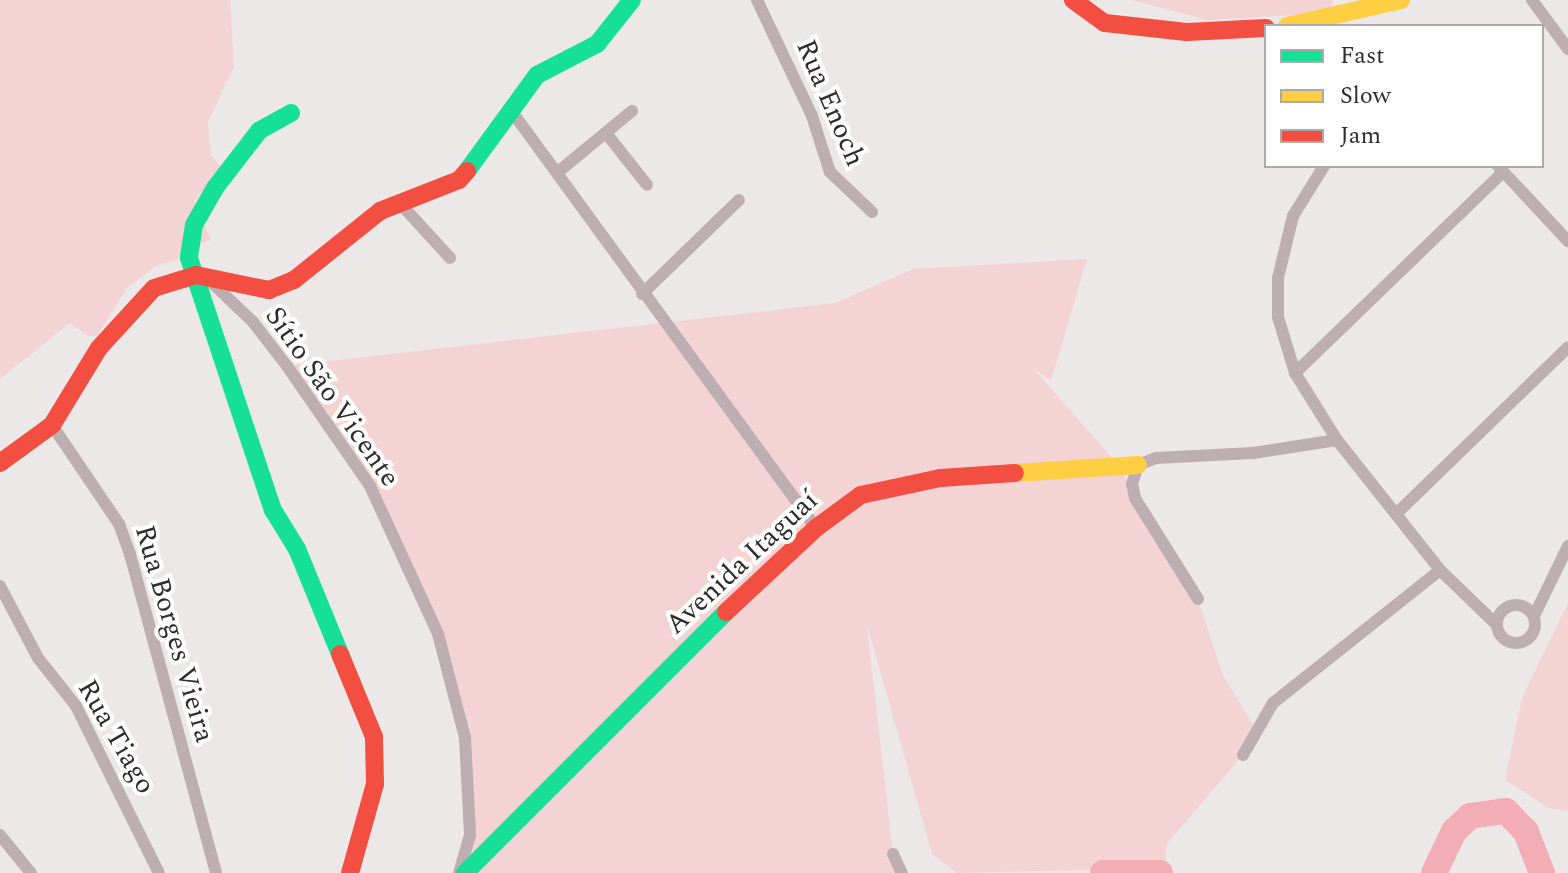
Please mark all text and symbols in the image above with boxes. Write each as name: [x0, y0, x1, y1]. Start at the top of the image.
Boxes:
legend: [1264, 24, 1544, 168]
street label: Rua Enoch: [788, 35, 872, 171]
text: Fast: [1340, 38, 1385, 74]
text: Slow: [1340, 78, 1391, 114]
text: Jam: [1340, 118, 1381, 154]
street label: Sítio São Vicente: [257, 301, 407, 493]
street label: Avenida Itaguaí: [659, 484, 825, 642]
street label: Rua Borges Vieira: [127, 522, 221, 746]
street label: Rua Tiago: [70, 674, 162, 800]

